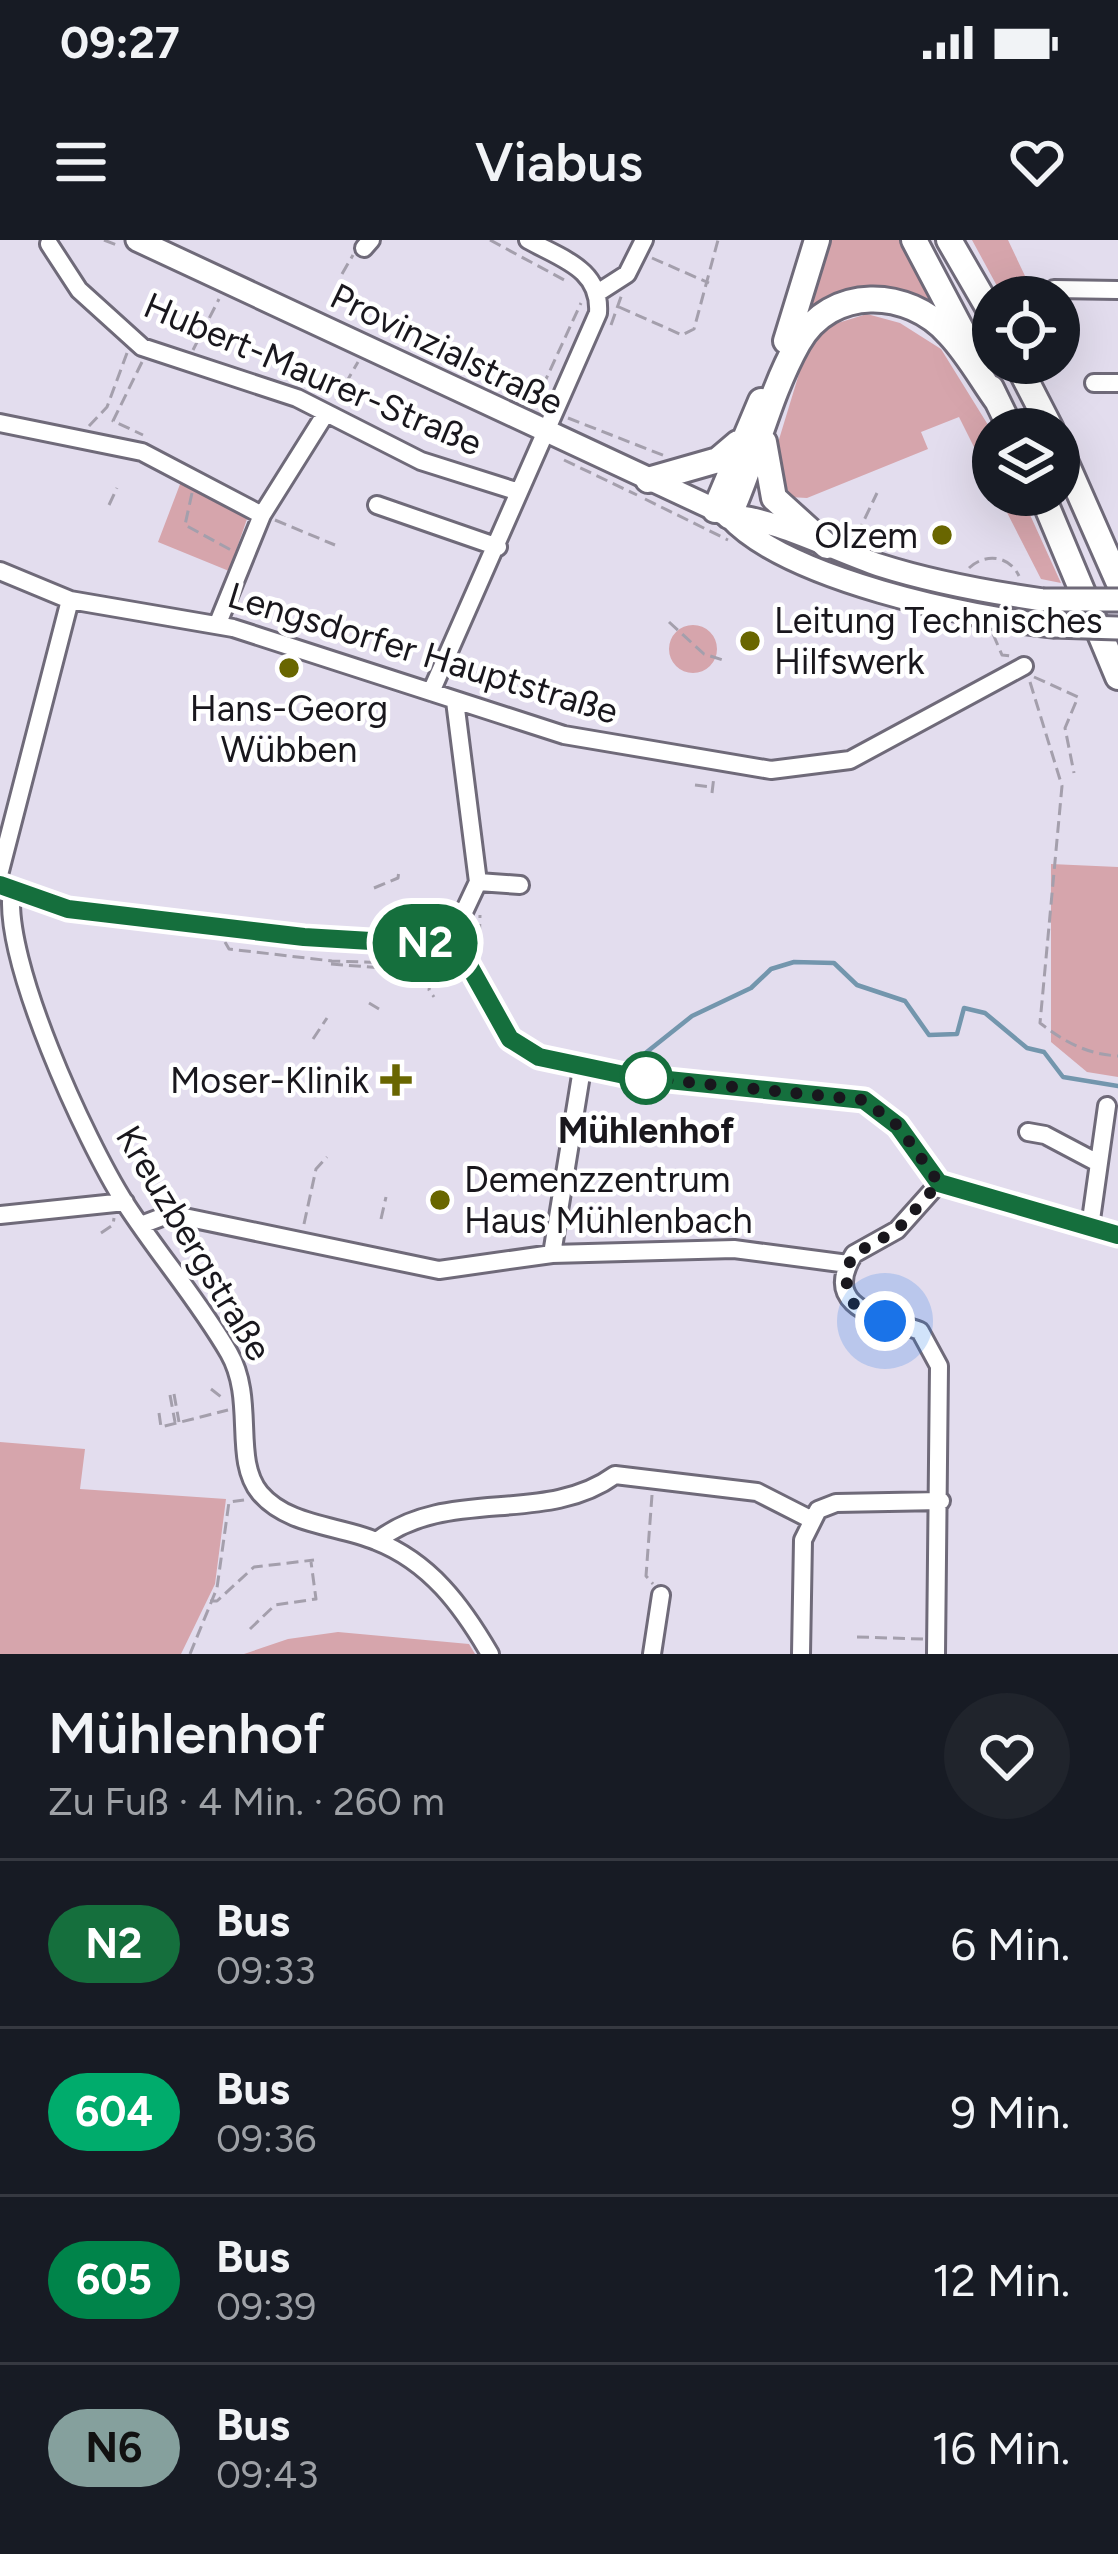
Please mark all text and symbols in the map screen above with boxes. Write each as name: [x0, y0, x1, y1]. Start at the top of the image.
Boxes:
text: 09:27: [60, 15, 180, 69]
icon: menu: [48, 129, 114, 195]
icon: heart: [1004, 129, 1070, 195]
text: Viabus: [475, 130, 643, 195]
street label: Provinzialstraße: [324, 274, 570, 424]
map controls: [972, 276, 1080, 516]
button: locate: [972, 276, 1080, 384]
street label: Hubert-Maurer-Straße: [138, 283, 488, 465]
button: layers: [972, 408, 1080, 516]
place label: Olzem: [814, 514, 918, 557]
marker: Olzem: [929, 522, 955, 548]
street label: Lengsdorfer Hauptstraße: [223, 573, 623, 733]
place label: Leitung Technisches Hilfswerk: [774, 599, 1103, 683]
marker: Leitung Technisches Hilfswerk: [737, 628, 763, 654]
marker: Hans-Georg Wübben: [276, 655, 302, 681]
place label: Hans-Georg Wübben: [190, 687, 388, 771]
line badge: N2: [371, 904, 479, 982]
text: N2: [397, 917, 453, 968]
marker: Mühlenhof: [621, 1053, 671, 1103]
place label: Moser-Klinik: [170, 1059, 370, 1102]
marker: Moser-Klinik: [380, 1064, 412, 1096]
place label: Mühlenhof: [558, 1109, 735, 1152]
street label: Kreuzbergstraße: [107, 1118, 281, 1368]
place label: Demenzzentrum Haus Mühlenbach: [464, 1158, 752, 1242]
marker: Demenzzentrum Haus Mühlenbach: [427, 1187, 453, 1213]
your location: [855, 1291, 915, 1351]
button: heart: [944, 1693, 1070, 1819]
text: Mühlenhof: [48, 1699, 325, 1767]
text: Zu Fuß · 4 Min. · 260 m: [48, 1778, 445, 1825]
text: Bus: [216, 1893, 290, 1947]
text: 6 Min.: [950, 1917, 1070, 1971]
text: N2: [86, 1918, 142, 1969]
text: 09:33: [216, 1947, 315, 1994]
text: Bus: [216, 2061, 290, 2115]
text: 9 Min.: [950, 2085, 1070, 2139]
text: 604: [75, 2086, 153, 2137]
text: 09:36: [216, 2115, 316, 2162]
text: Bus: [216, 2229, 290, 2283]
text: 12 Min.: [932, 2253, 1070, 2307]
text: 605: [76, 2254, 152, 2305]
text: 09:39: [216, 2283, 316, 2330]
text: Bus: [216, 2397, 290, 2451]
text: 16 Min.: [932, 2421, 1070, 2475]
text: N6: [86, 2422, 142, 2473]
text: 09:43: [216, 2451, 318, 2498]

